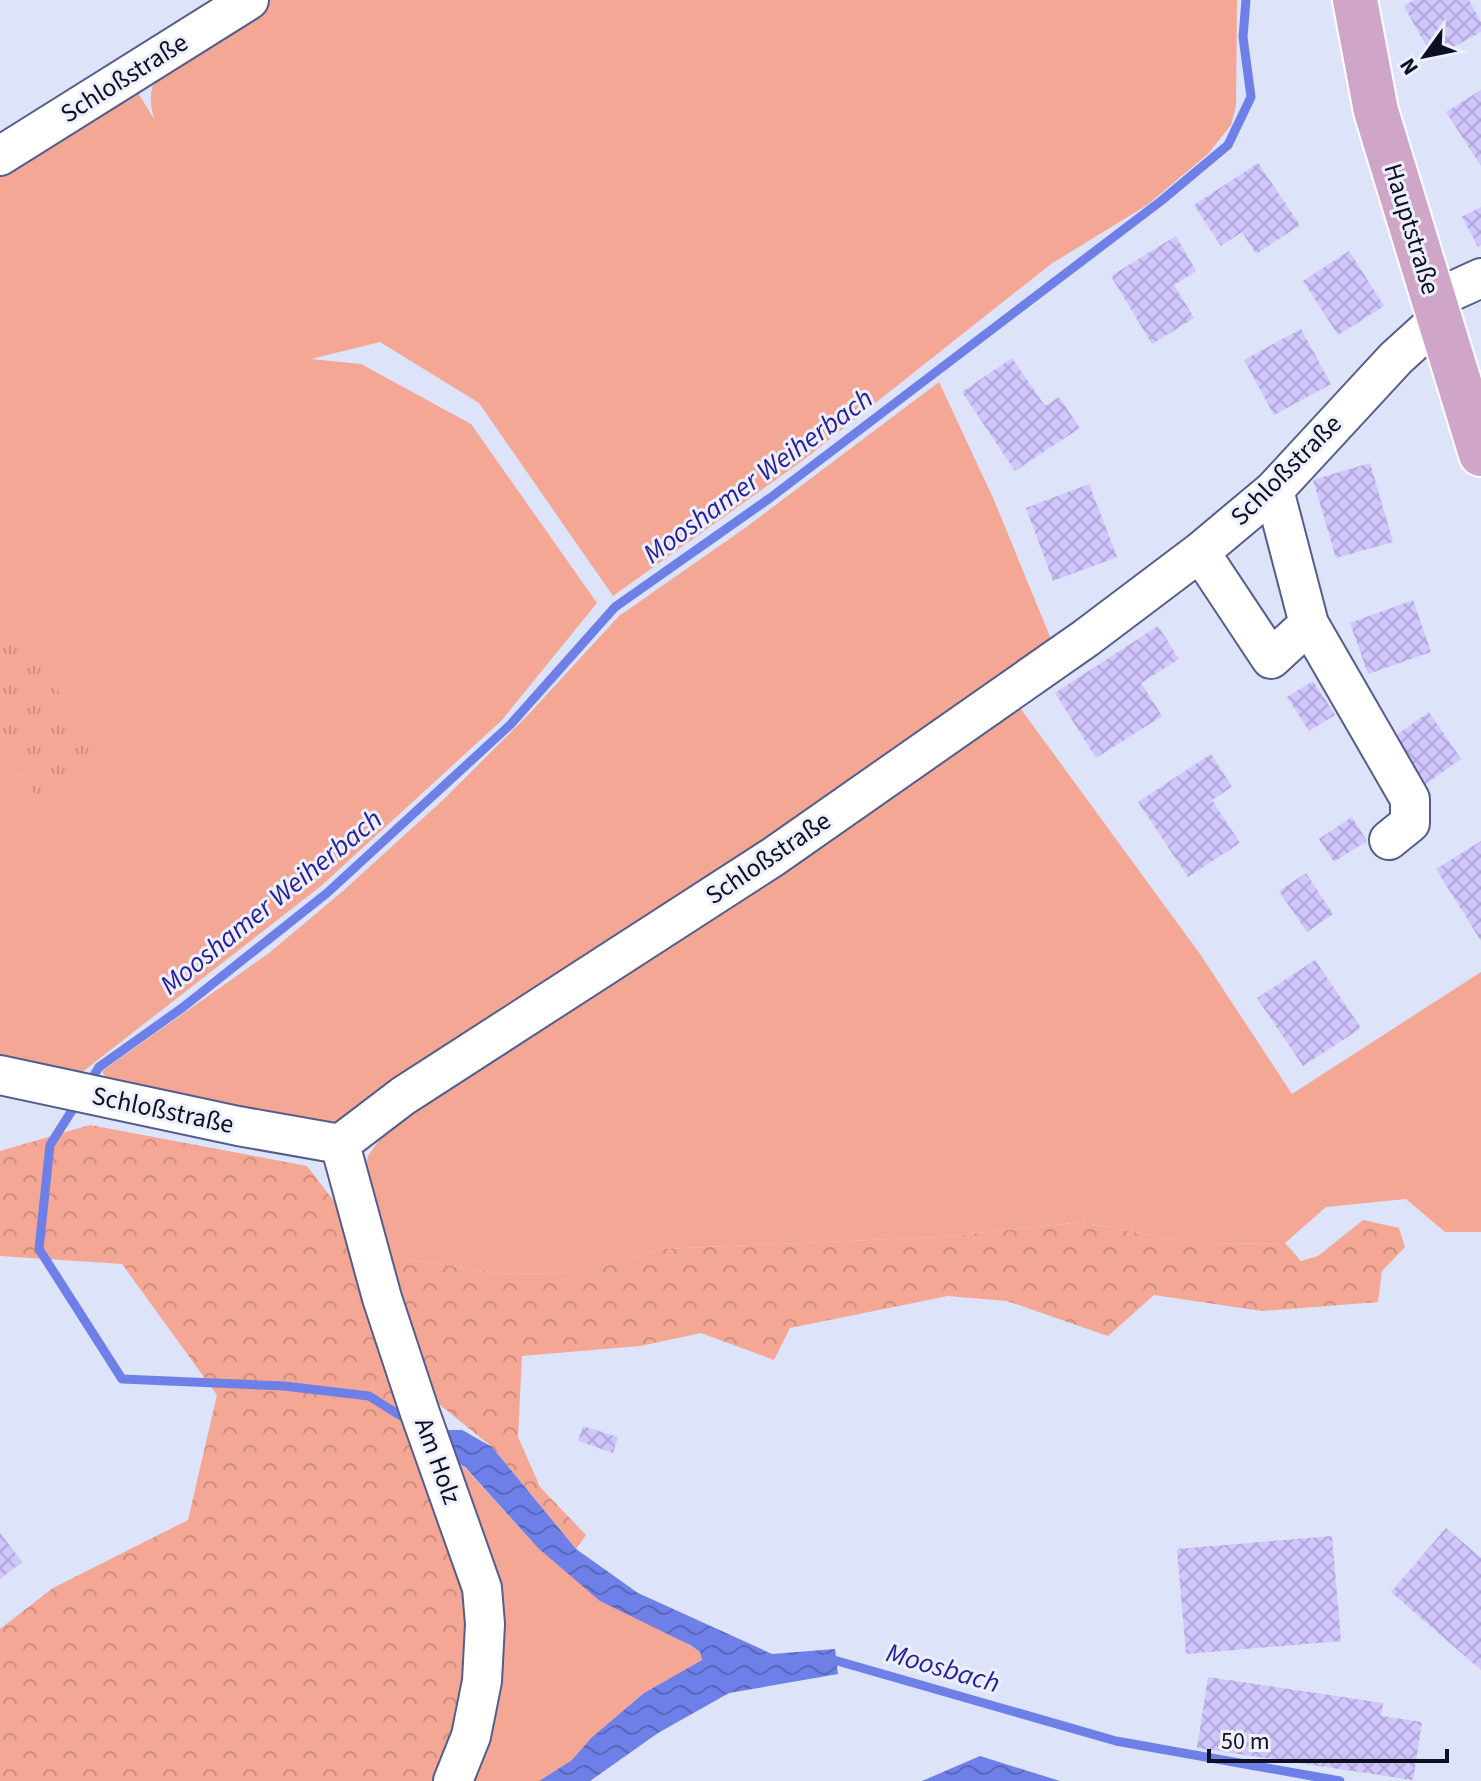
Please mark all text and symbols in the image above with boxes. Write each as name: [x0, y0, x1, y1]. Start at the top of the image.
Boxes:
north arrow: [1385, 16, 1465, 96]
street label: Schloßstraße: [53, 24, 195, 132]
text: N: [1392, 51, 1426, 81]
street label: Hauptstraße: [1375, 159, 1449, 299]
water label: Mooshamer Weiherbach: [635, 379, 881, 573]
street label: Schloßstraße: [1222, 406, 1350, 534]
water label: Mooshamer Weiherbach: [151, 800, 391, 1004]
street label: Schloßstraße: [698, 802, 838, 914]
street label: Schloßstraße: [89, 1077, 237, 1143]
street label: Am Holz: [405, 1413, 471, 1509]
water label: Moosbach: [881, 1633, 1005, 1703]
scale bar: [1209, 1713, 1447, 1763]
text: 50 m: [1221, 1724, 1270, 1759]

